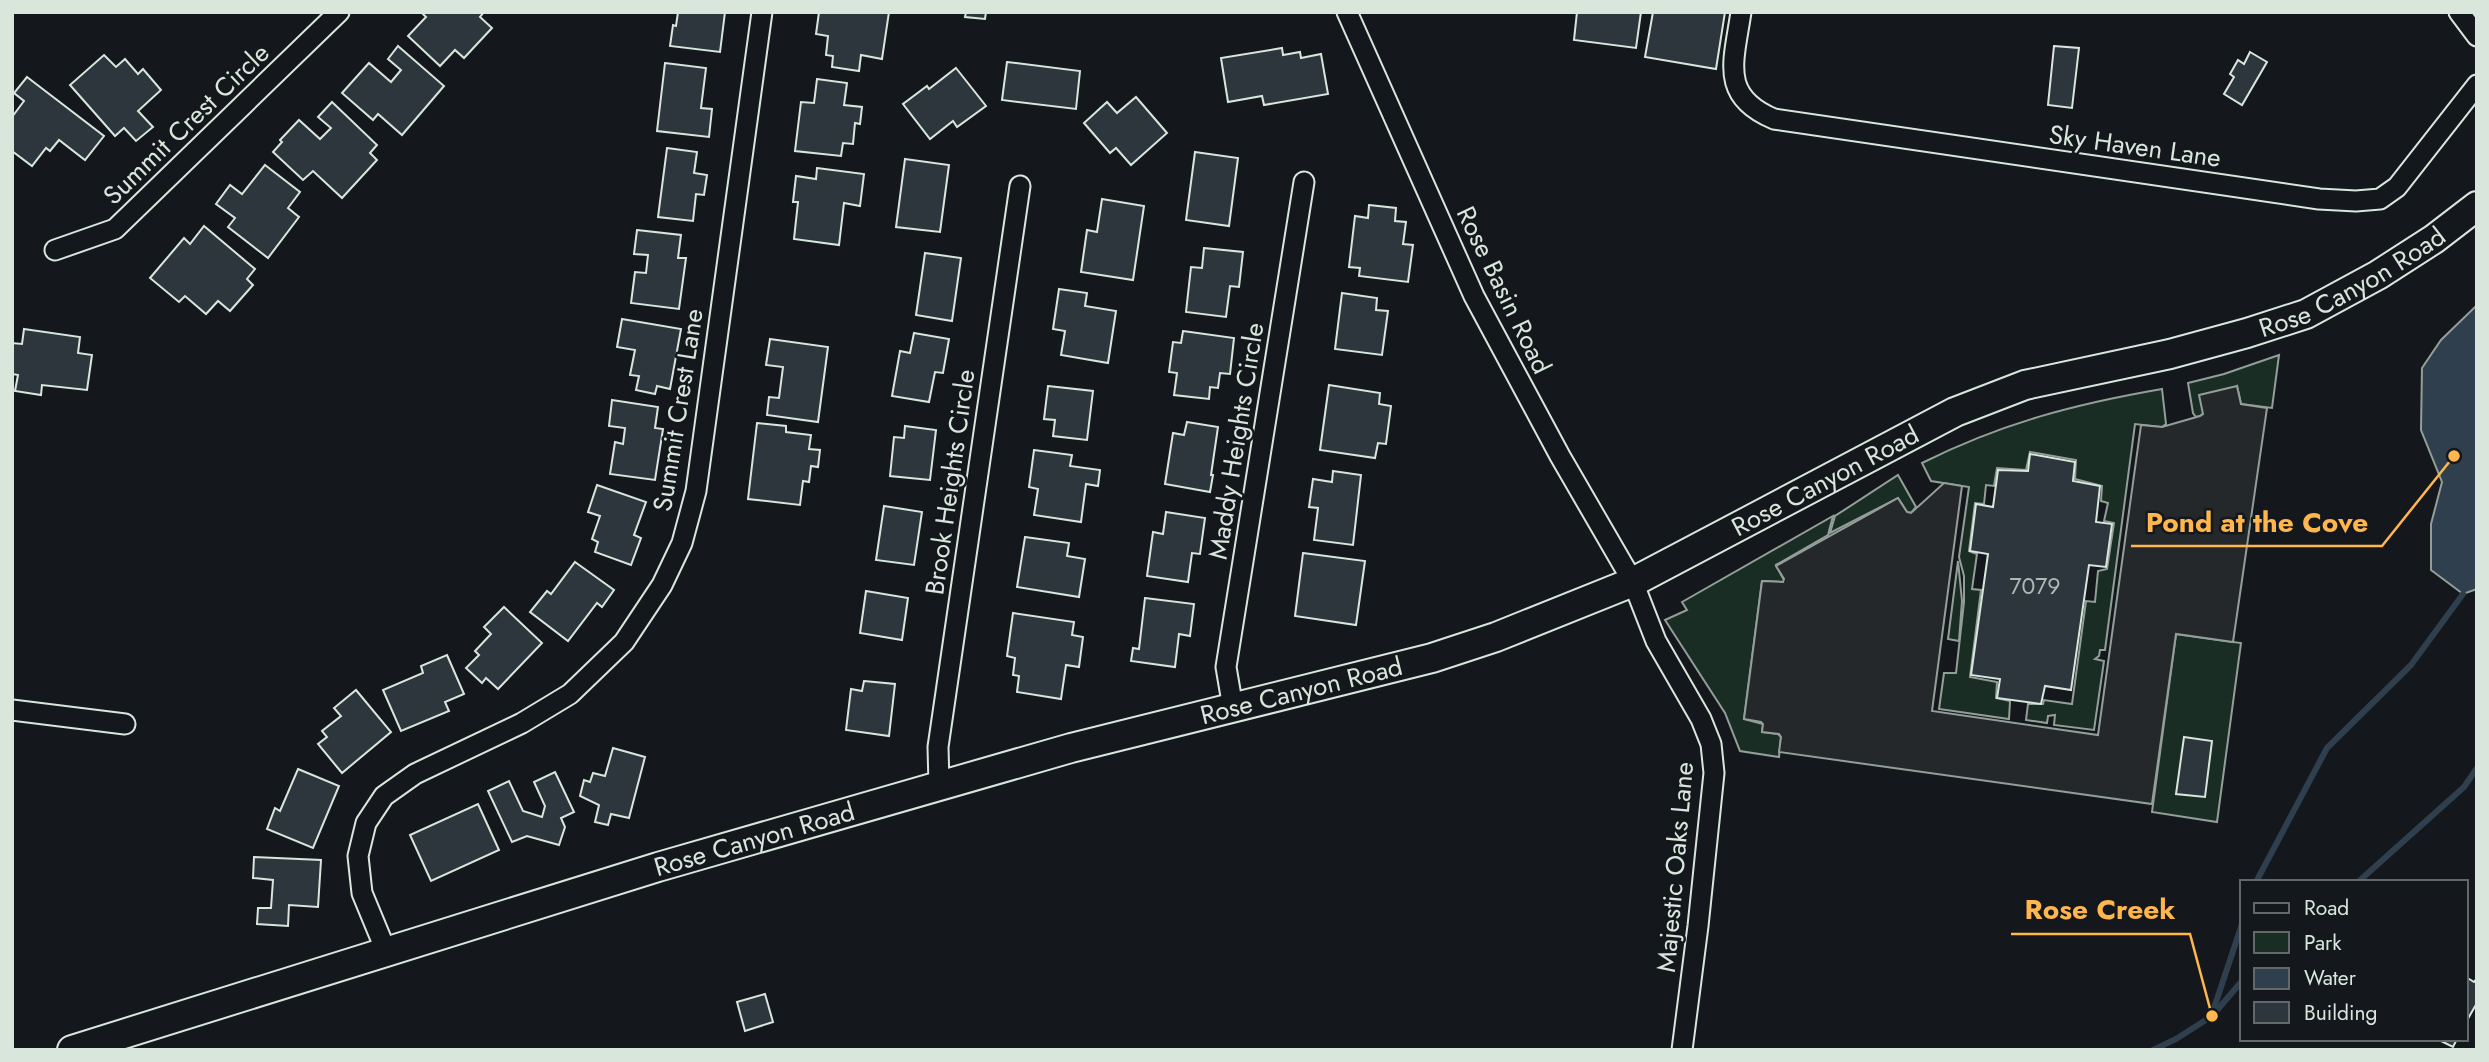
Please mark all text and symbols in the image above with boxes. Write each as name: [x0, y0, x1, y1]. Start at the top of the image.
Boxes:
street label: Summit Crest Circle: [94, 34, 278, 214]
street label: Sky Haven Lane: [2046, 115, 2224, 177]
street label: Rose Basin Road: [1447, 200, 1561, 380]
street label: Rose Canyon Road: [2254, 218, 2454, 347]
street label: Summit Crest Lane: [643, 306, 713, 514]
street label: Maddy Heights Circle: [1199, 320, 1273, 562]
street label: Brook Heights Circle: [915, 367, 985, 597]
street label: Rose Canyon Road: [1725, 415, 1926, 546]
callout: Pond at the Cove: [2131, 497, 2382, 546]
text: Pond at the Cove: [2146, 502, 2368, 543]
house number: 7079: [2009, 569, 2061, 603]
street label: Rose Canyon Road: [1196, 647, 1406, 734]
street label: Majestic Oaks Lane: [1647, 760, 1703, 974]
street label: Rose Canyon Road: [649, 792, 859, 886]
legend: [2240, 880, 2468, 1041]
callout: Rose Creek: [2011, 885, 2190, 934]
text: Rose Creek: [2025, 889, 2175, 930]
text: Road: [2304, 893, 2349, 923]
text: Park: [2304, 928, 2342, 958]
text: Water: [2304, 963, 2357, 993]
text: Building: [2304, 998, 2377, 1028]

